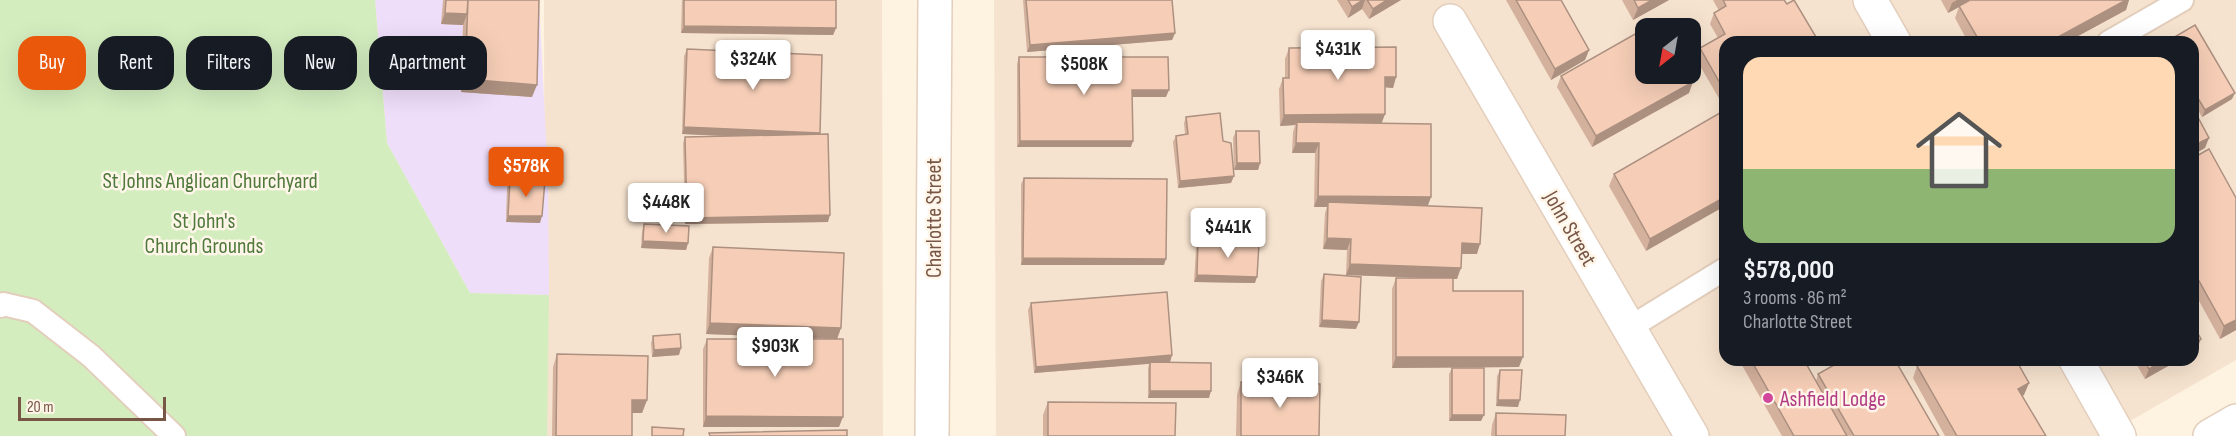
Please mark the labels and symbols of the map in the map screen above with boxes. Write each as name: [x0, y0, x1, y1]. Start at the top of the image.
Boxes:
north arrow: [1635, 18, 1701, 84]
pin: $431K: [1296, 30, 1380, 81]
pin: $324K: [711, 40, 795, 91]
pin: $508K: [1042, 45, 1126, 96]
pin: $578K: [484, 147, 568, 198]
street label: Charlotte Street: [921, 158, 948, 278]
park label: St Johns Anglican Churchyard: [102, 168, 318, 195]
pin: $448K: [624, 183, 708, 234]
street label: John Street: [1537, 185, 1602, 271]
park label: St John's Church Grounds: [145, 208, 263, 260]
pin: $441K: [1186, 208, 1270, 259]
pin: $903K: [733, 327, 817, 378]
pin: $346K: [1238, 358, 1322, 409]
place label: Ashfield Lodge: [1779, 386, 1886, 413]
marker: Ashfield Lodge: [1761, 391, 1775, 405]
scale bar: [18, 394, 166, 422]

